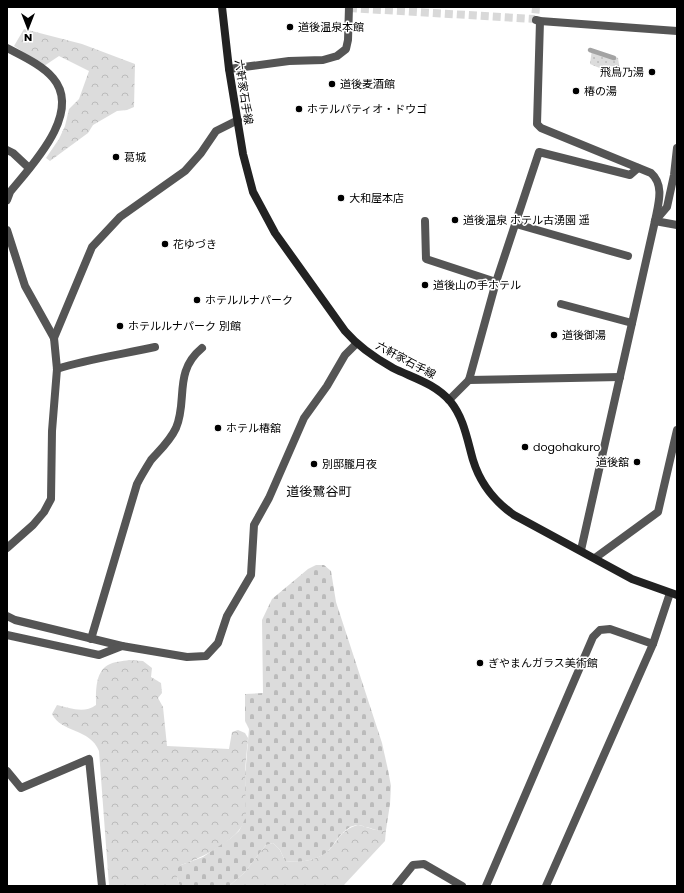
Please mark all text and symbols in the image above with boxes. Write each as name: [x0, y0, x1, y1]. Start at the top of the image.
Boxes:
north arrow: [8, 8, 48, 48]
place label: 道後温泉本館: [298, 19, 364, 35]
marker: 道後温泉本館: [285, 22, 295, 32]
text: N: [24, 30, 32, 46]
street label: 六軒家石手線: [231, 58, 257, 126]
place label: 飛鳥乃湯: [600, 64, 644, 80]
marker: 飛鳥乃湯: [647, 67, 657, 77]
place label: 道後麦酒館: [340, 76, 395, 92]
marker: 道後麦酒館: [327, 79, 337, 89]
place label: 椿の湯: [584, 83, 617, 99]
marker: 椿の湯: [571, 86, 581, 96]
place label: ホテルパティオ・ドウゴ: [307, 101, 427, 117]
marker: ホテルパティオ・ドウゴ: [294, 104, 304, 114]
place label: 葛城: [124, 149, 146, 165]
marker: 葛城: [111, 152, 121, 162]
place label: 大和屋本店: [349, 190, 404, 206]
marker: 大和屋本店: [336, 193, 346, 203]
place label: 道後温泉 ホテル古湧園 遥: [463, 212, 590, 228]
marker: 道後温泉 ホテル古湧園 遥: [450, 215, 460, 225]
place label: 花ゆづき: [173, 236, 217, 252]
marker: 花ゆづき: [160, 239, 170, 249]
place label: 道後山の手ホテル: [433, 277, 521, 293]
marker: 道後山の手ホテル: [420, 280, 430, 290]
place label: ホテルルナパーク: [205, 292, 293, 308]
marker: ホテルルナパーク: [192, 295, 202, 305]
place label: ホテルルナパーク 別館: [128, 318, 241, 334]
marker: ホテルルナパーク 別館: [115, 321, 125, 331]
place label: 道後御湯: [562, 327, 606, 343]
marker: 道後御湯: [549, 330, 559, 340]
street label: 六軒家石手線: [373, 337, 439, 383]
place label: ホテル椿舘: [226, 420, 281, 436]
marker: ホテル椿舘: [213, 423, 223, 433]
place label: dogohakuro: [533, 439, 600, 455]
marker: dogohakuro: [520, 442, 530, 452]
place label: 道後舘: [596, 454, 629, 470]
place label: 別邸朧月夜: [322, 456, 377, 472]
marker: 道後舘: [632, 457, 642, 467]
marker: 別邸朧月夜: [309, 459, 319, 469]
district label: 道後鷺谷町: [286, 482, 352, 501]
place label: ぎやまんガラス美術館: [488, 655, 598, 671]
marker: ぎやまんガラス美術館: [475, 658, 485, 668]

